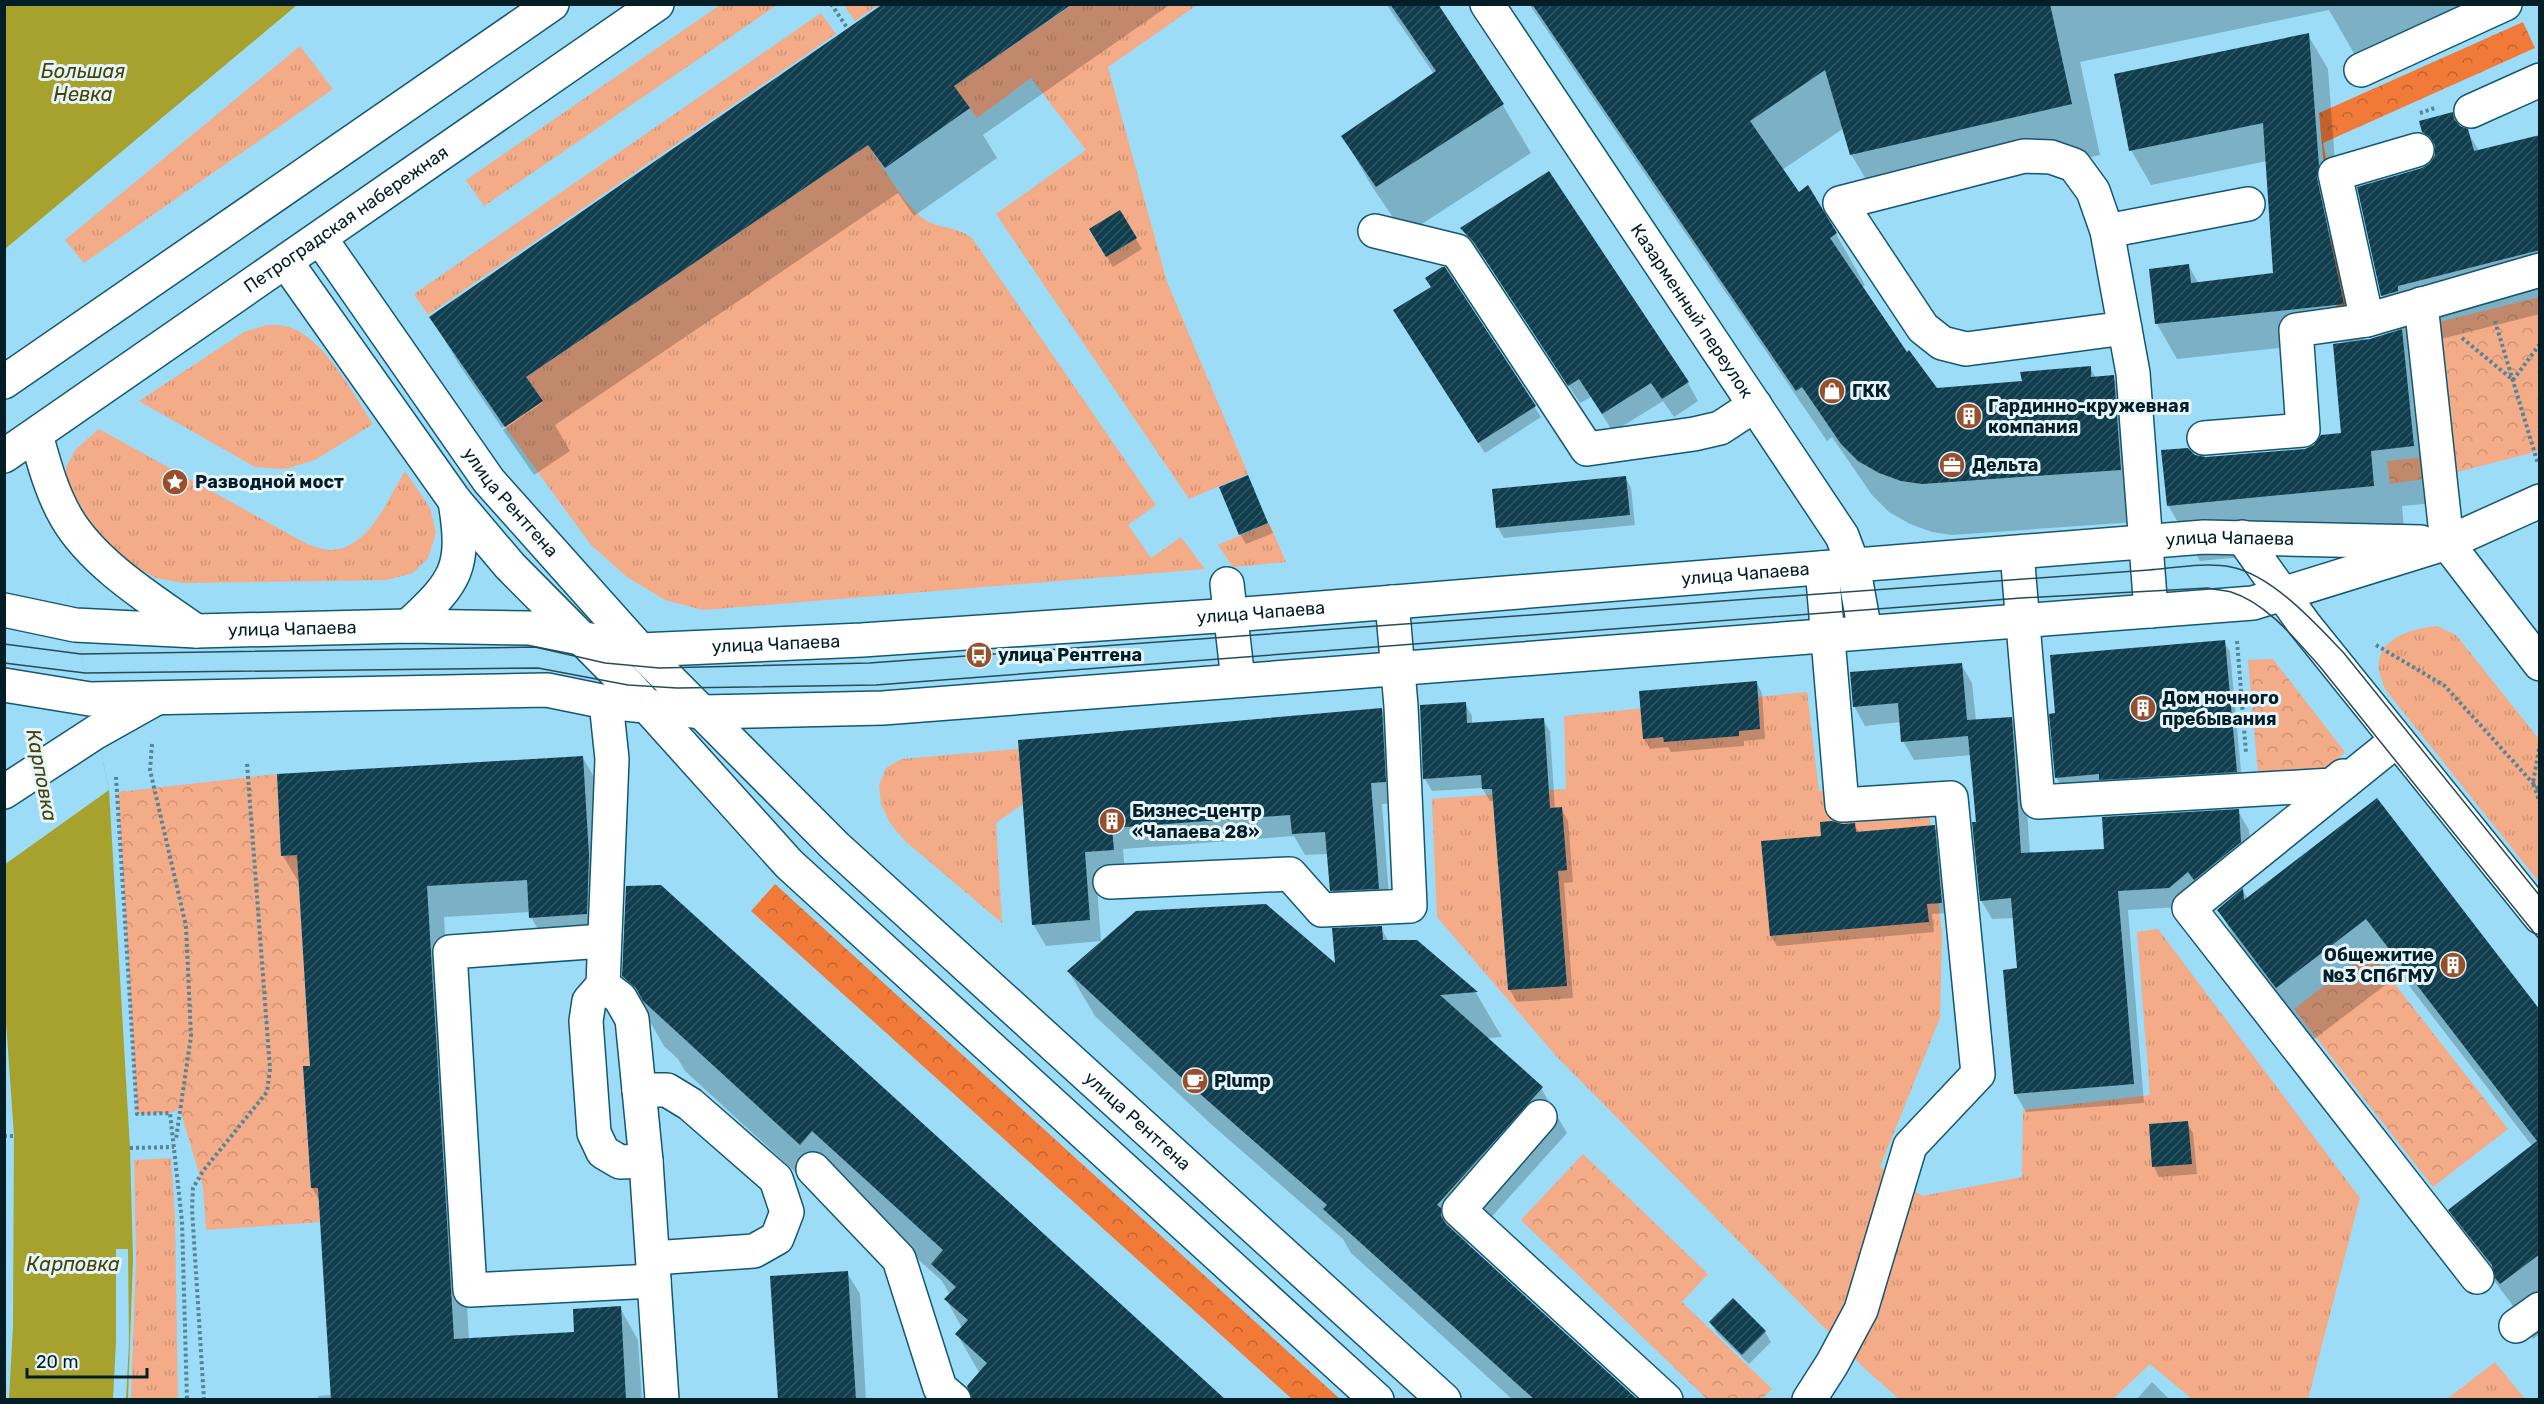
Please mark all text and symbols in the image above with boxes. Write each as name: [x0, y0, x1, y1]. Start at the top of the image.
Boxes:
water label: Большая Невка: [41, 59, 125, 106]
street label: Петроградская набережная: [240, 141, 452, 298]
street label: Казарменный переулок: [1626, 220, 1758, 402]
shop icon: ГКК: [1817, 376, 1847, 406]
place label: ГКК: [1852, 380, 1888, 402]
place label: Гардинно-кружевная компания: [1988, 395, 2190, 438]
building icon: Гардинно-кружевная компания: [1954, 401, 1984, 431]
street label: улица Рентгена: [458, 443, 563, 562]
office icon: Дельта: [1937, 450, 1967, 480]
place label: Дельта: [1972, 454, 2038, 476]
place icon: Разводной мост: [160, 467, 190, 497]
place label: Разводной мост: [195, 471, 344, 493]
street label: улица Чапаева: [2165, 526, 2294, 551]
street label: улица Чапаева: [1680, 558, 1810, 590]
street label: улица Чапаева: [1196, 597, 1326, 628]
street label: улица Чапаева: [228, 616, 357, 641]
street label: улица Чапаева: [711, 630, 841, 658]
bus stop icon: улица Рентгена: [964, 640, 994, 670]
place label: улица Рентгена: [998, 644, 1142, 666]
place label: Дом ночного пребывания: [2162, 687, 2279, 730]
building icon: Дом ночного пребывания: [2128, 693, 2158, 723]
water label: Карповка: [21, 727, 63, 823]
place label: Бизнес-центр «Чапаева 28»: [1132, 800, 1262, 843]
building icon: Бизнес-центр «Чапаева 28»: [1097, 806, 1127, 836]
place label: Общежитие №3 СПбГМУ: [2322, 944, 2434, 987]
building icon: Общежитие №3 СПбГМУ: [2438, 950, 2468, 980]
cafe icon: Plump: [1180, 1066, 1210, 1096]
street label: улица Рентгена: [1080, 1067, 1195, 1175]
place label: Plump: [1214, 1070, 1271, 1092]
water label: Карповка: [26, 1252, 120, 1276]
scale bar: [27, 1341, 147, 1379]
text: 20 m: [36, 1351, 78, 1373]

